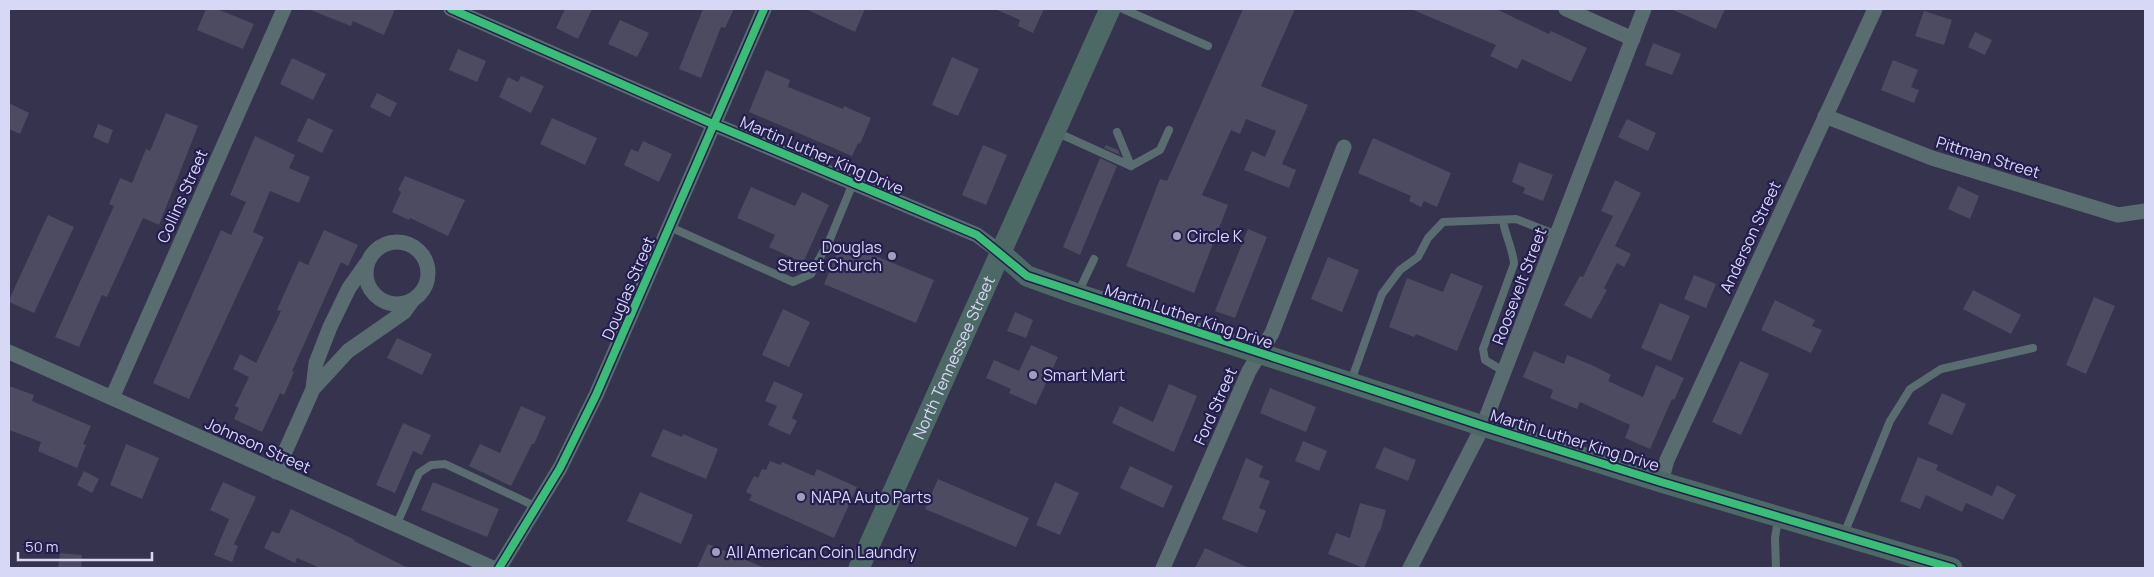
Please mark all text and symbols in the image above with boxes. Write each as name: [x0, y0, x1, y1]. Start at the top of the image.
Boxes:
street label: Martin Luther King Drive: [737, 111, 907, 199]
street label: Pittman Street: [1933, 131, 2043, 183]
street label: Collins Street: [152, 146, 212, 246]
street label: Anderson Street: [1714, 177, 1786, 297]
street label: Roosevelt Street: [1487, 224, 1551, 348]
place label: Circle K: [1187, 225, 1243, 247]
marker: Circle K: [1171, 230, 1183, 242]
street label: Douglas Street: [596, 233, 660, 343]
place label: Douglas Street Church: [777, 236, 882, 276]
marker: Douglas Street Church: [886, 250, 898, 262]
street label: North Tennessee Street: [907, 272, 1000, 442]
street label: Martin Luther King Drive: [1102, 278, 1276, 354]
place label: Smart Mart: [1043, 364, 1125, 386]
street label: Ford Street: [1188, 364, 1242, 448]
marker: Smart Mart: [1027, 369, 1039, 381]
street label: Martin Luther King Drive: [1488, 404, 1662, 476]
street label: Johnson Street: [202, 412, 314, 478]
place label: NAPA Auto Parts: [811, 486, 931, 508]
marker: NAPA Auto Parts: [795, 491, 807, 503]
scale bar: [18, 530, 151, 562]
text: 50 m: [25, 536, 59, 557]
place label: All American Coin Laundry: [726, 541, 917, 563]
marker: All American Coin Laundry: [710, 546, 722, 558]

